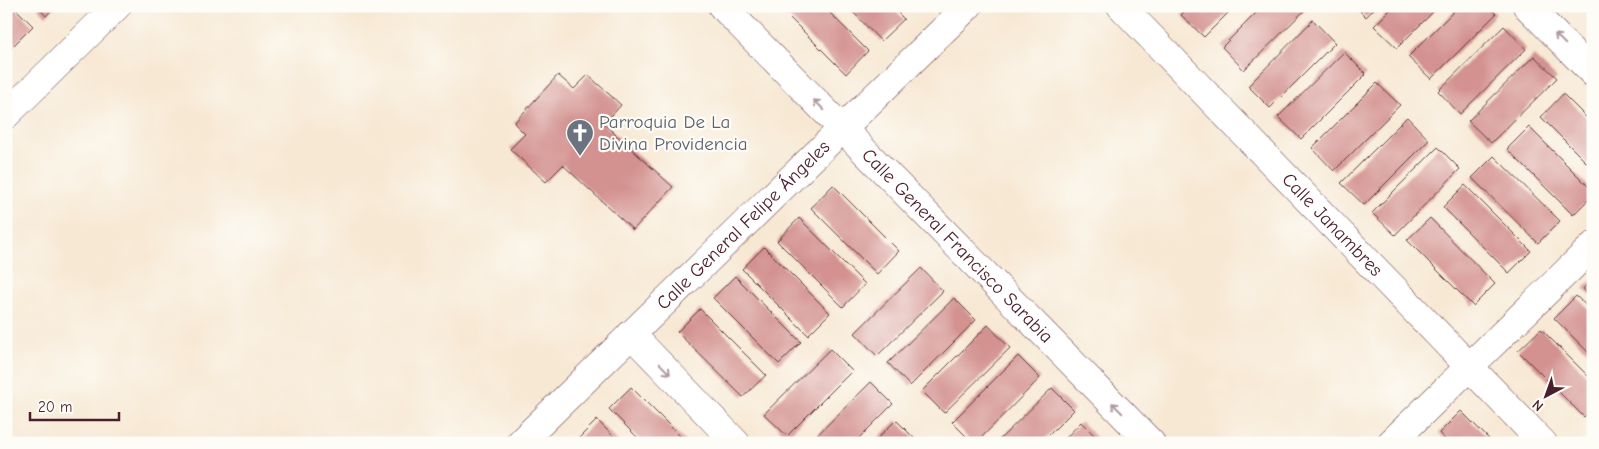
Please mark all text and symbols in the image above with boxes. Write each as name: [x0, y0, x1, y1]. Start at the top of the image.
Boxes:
one-way arrow: [1554, 33, 1566, 46]
one-way arrow: [813, 99, 825, 111]
place label: Parroquia De La Divina Providencia: [599, 111, 748, 155]
church icon: Parroquia De La Divina Providencia: [565, 118, 595, 157]
street label: Calle General Felipe Ángeles: [652, 136, 835, 314]
street label: Calle General Francisco Sarabia: [857, 144, 1058, 347]
street label: Calle Janambres: [1277, 168, 1387, 281]
one-way arrow: [659, 363, 671, 375]
north arrow: [1522, 372, 1572, 422]
scale bar: [30, 389, 119, 421]
text: N: [1529, 396, 1547, 415]
text: 20 m: [38, 398, 72, 416]
one-way arrow: [1111, 402, 1123, 414]

